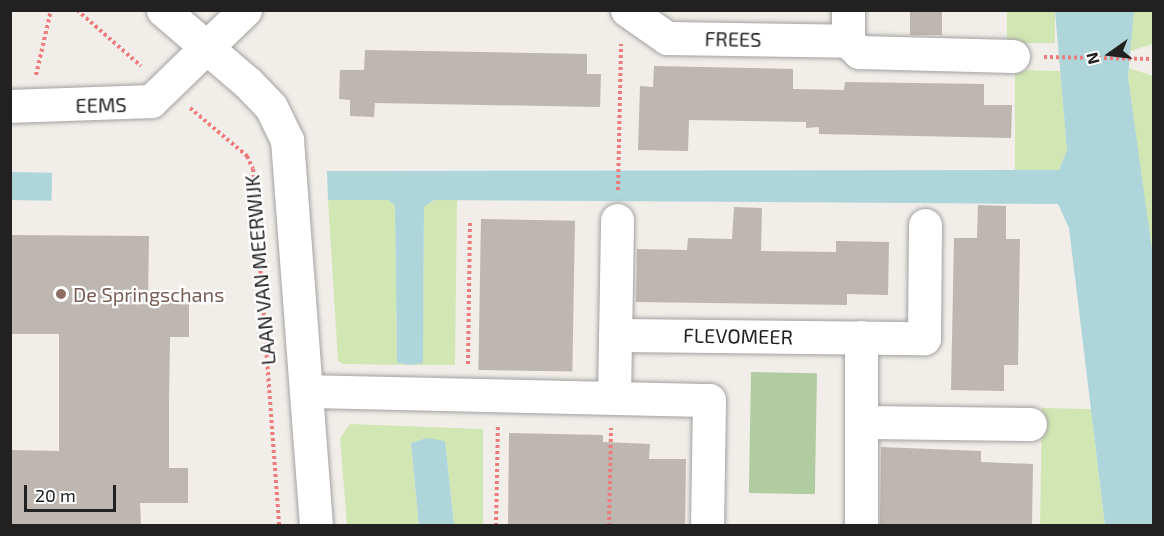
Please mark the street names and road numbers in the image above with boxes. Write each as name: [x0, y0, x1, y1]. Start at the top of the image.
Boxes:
street label: FREES: [704, 27, 762, 51]
street label: EEMS: [75, 93, 127, 117]
street label: LAAN VAN MEERWIJK: [240, 174, 280, 366]
street label: FLEVOMEER: [683, 323, 793, 349]

